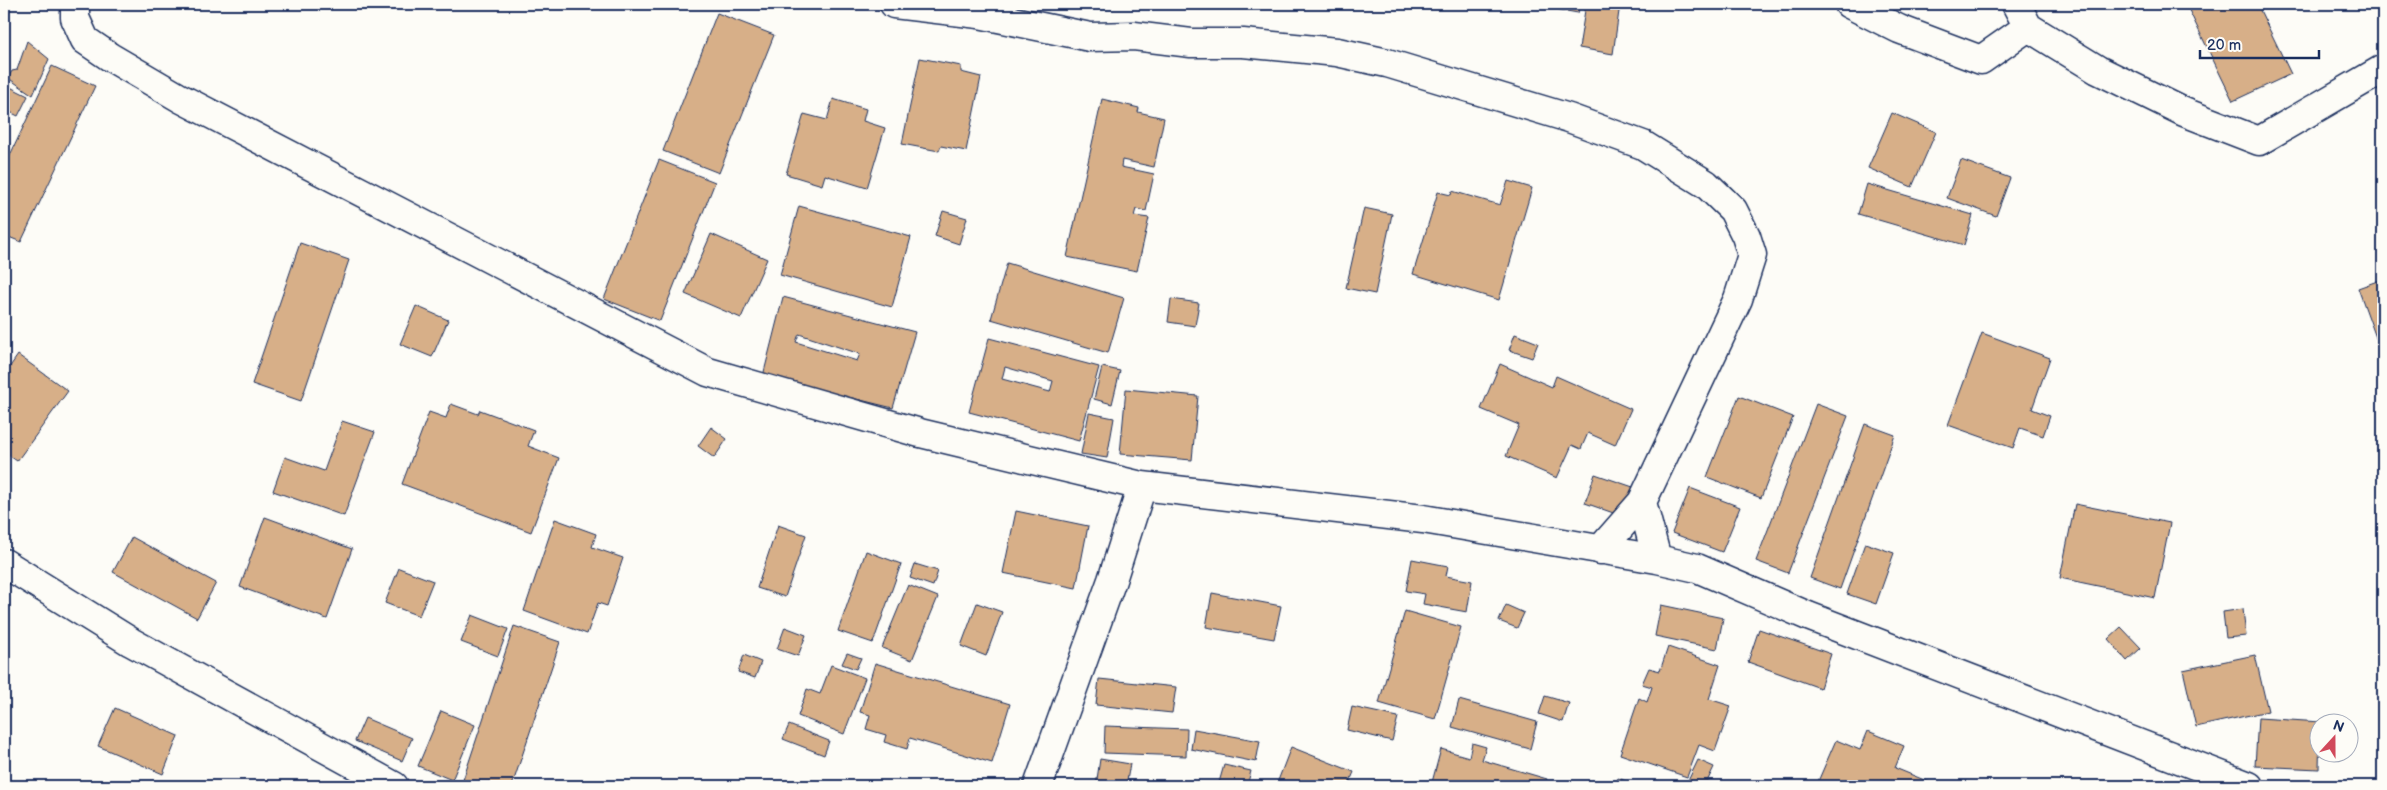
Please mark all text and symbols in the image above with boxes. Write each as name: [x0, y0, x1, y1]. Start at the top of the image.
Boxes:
scale bar: [2200, 28, 2318, 60]
text: 20 m: [2207, 36, 2241, 55]
north arrow: [2310, 712, 2360, 762]
text: N: [2331, 717, 2346, 736]

